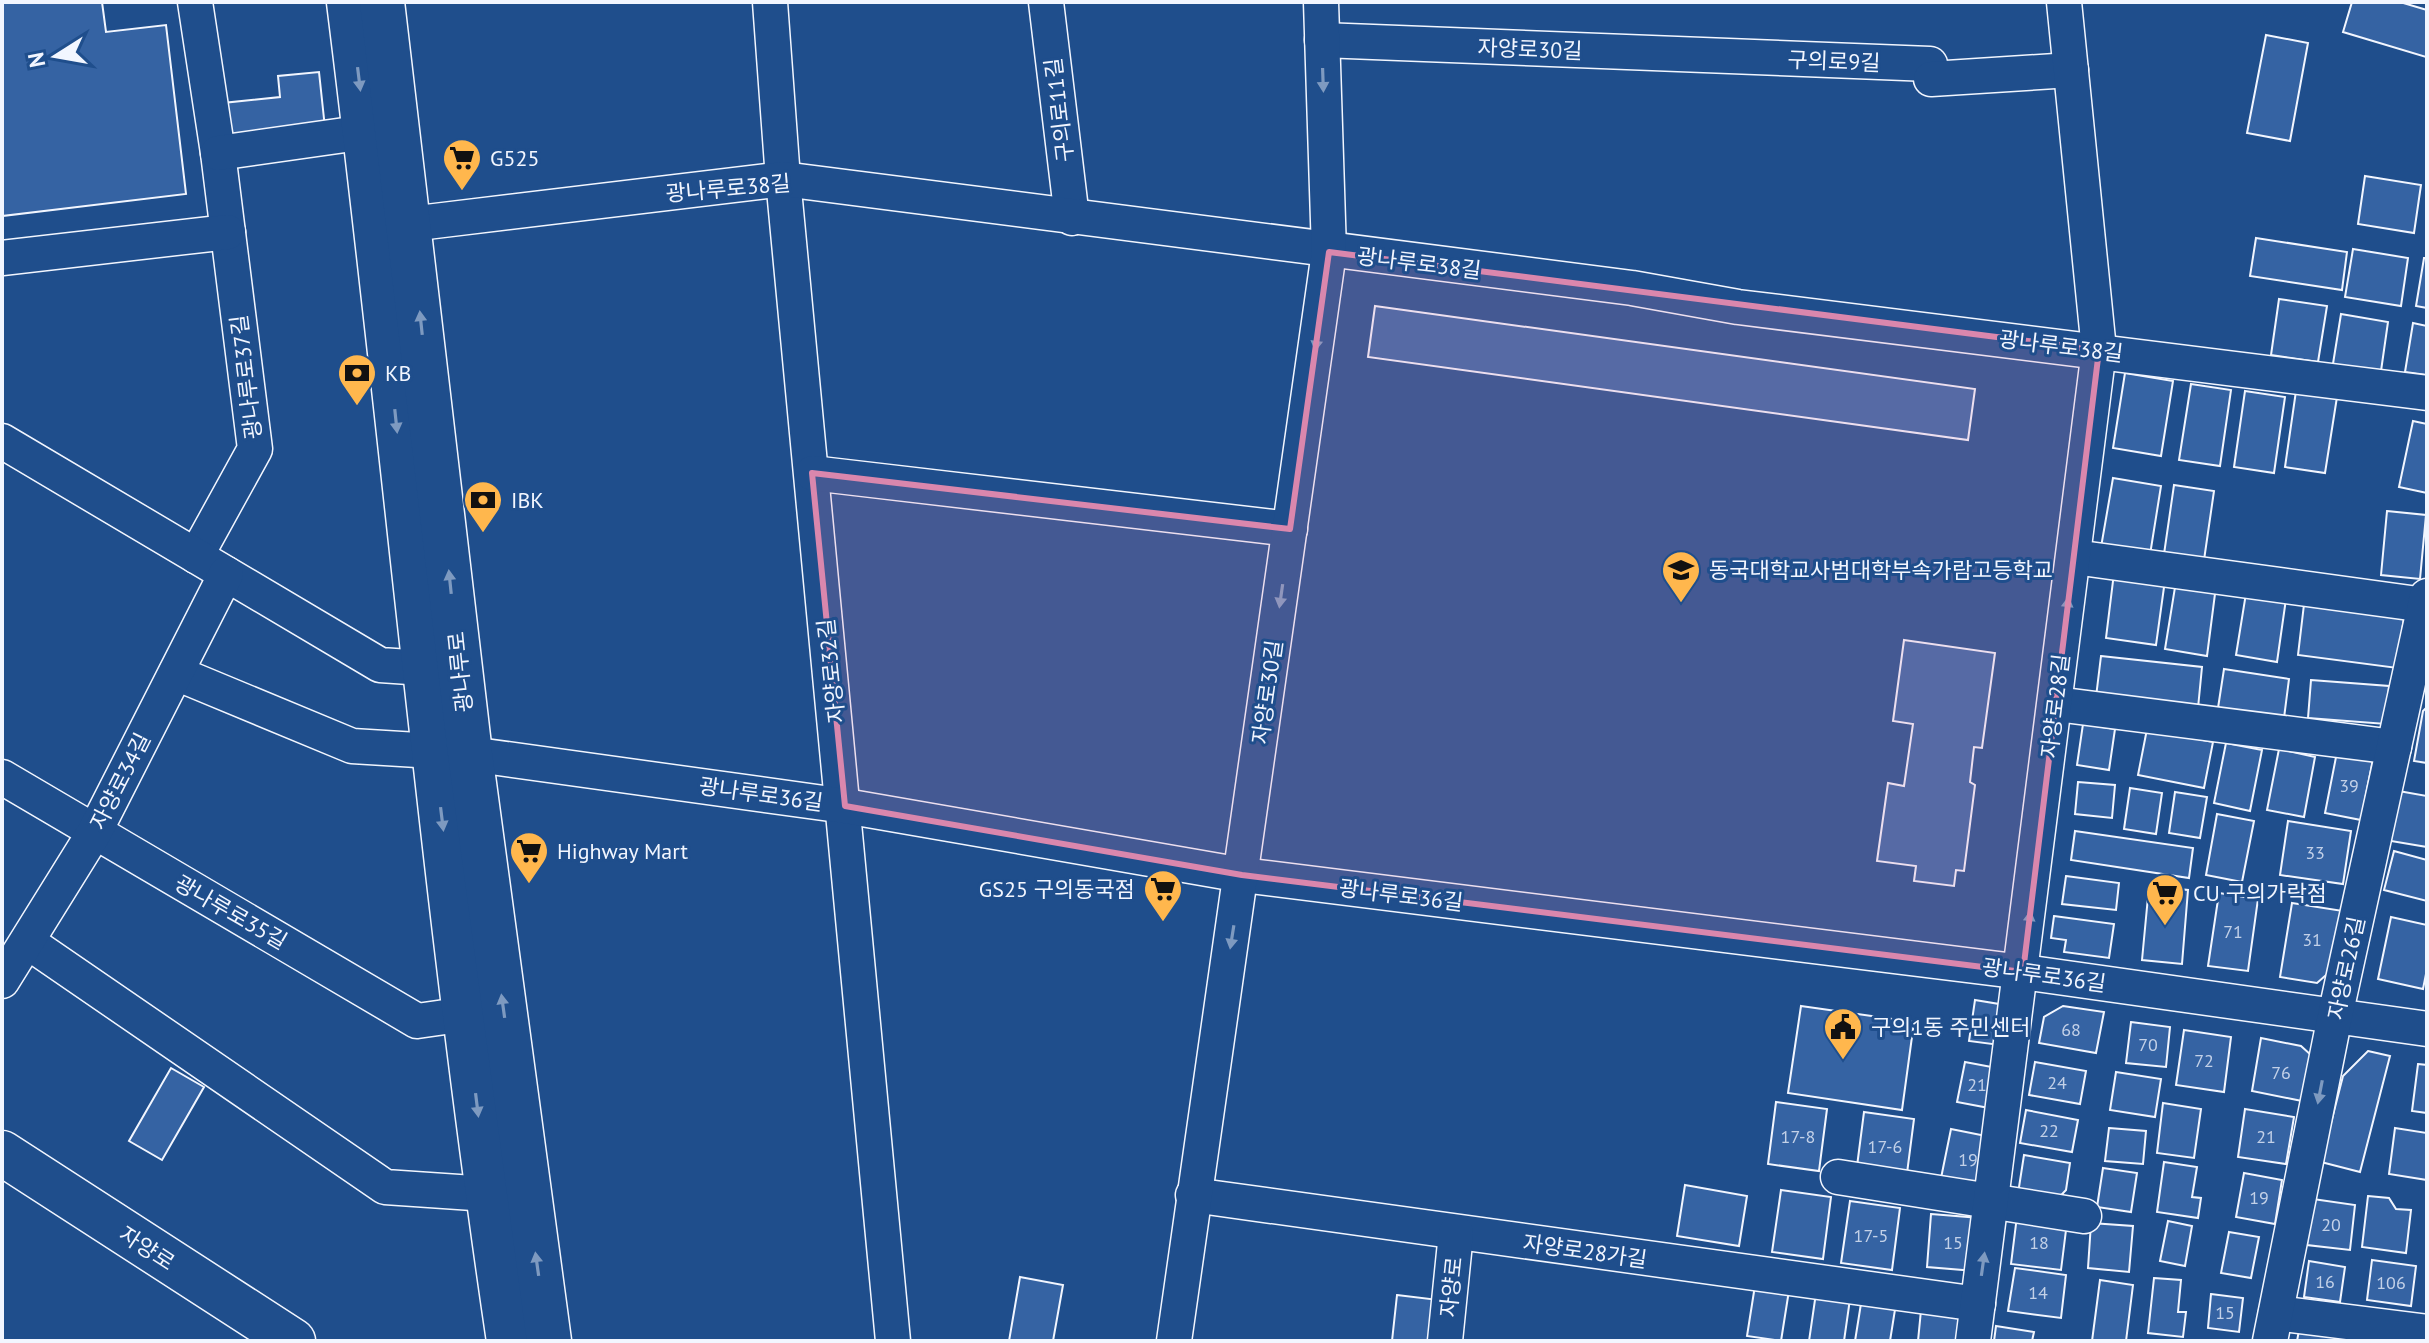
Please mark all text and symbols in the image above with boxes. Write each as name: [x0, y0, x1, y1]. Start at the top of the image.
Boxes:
north arrow: [16, 16, 96, 96]
street label: 자양로30길: [1477, 33, 1583, 65]
street label: 구의로9길: [1787, 45, 1881, 77]
text: N: [21, 50, 51, 70]
street label: 구의로11길: [1039, 56, 1079, 164]
one-way arrow: [353, 67, 366, 92]
one-way arrow: [1317, 68, 1330, 93]
supermarket icon: G525: [441, 137, 483, 192]
place label: G525: [490, 144, 539, 172]
street label: 광나루로38길: [664, 169, 792, 207]
street label: 광나루로38길: [1355, 241, 1483, 285]
one-way arrow: [414, 310, 427, 335]
street label: 광나루로37길: [224, 313, 268, 441]
street label: 광나루로38길: [1997, 324, 2125, 368]
one-way arrow: [1310, 327, 1323, 352]
bank icon: KB: [336, 352, 378, 407]
place label: KB: [385, 359, 411, 387]
one-way arrow: [389, 409, 402, 434]
bank icon: IBK: [462, 479, 504, 534]
place label: IBK: [511, 486, 544, 514]
school or university icon: 동국대학교사범대학부속가람고등학교: [1660, 549, 1702, 604]
place label: 동국대학교사범대학부속가람고등학교: [1709, 556, 2053, 584]
one-way arrow: [444, 569, 457, 594]
one-way arrow: [1274, 584, 1287, 609]
one-way arrow: [2061, 596, 2074, 621]
street label: 자양로32길: [812, 617, 850, 725]
street label: 광나루로: [442, 630, 478, 714]
street label: 자양로30길: [1246, 638, 1288, 746]
street label: 자양로28길: [2035, 652, 2075, 760]
street label: 자양로34길: [84, 728, 156, 834]
street label: 광나루로36길: [697, 771, 825, 817]
house number: 39: [2339, 774, 2359, 797]
one-way arrow: [436, 807, 449, 832]
supermarket icon: Highway Mart: [508, 830, 550, 885]
place label: Highway Mart: [557, 837, 688, 865]
house number: 33: [2305, 841, 2325, 864]
supermarket icon: GS25 구의동국점: [1142, 868, 1184, 923]
street label: 광나루로35길: [170, 869, 292, 955]
supermarket icon: CU 구의가락점: [2144, 872, 2186, 927]
street label: 광나루로36길: [1337, 873, 1465, 917]
place label: GS25 구의동국점: [979, 875, 1135, 903]
place label: CU 구의가락점: [2193, 879, 2327, 907]
one-way arrow: [2023, 910, 2036, 935]
street label: 자양로26길: [2321, 914, 2371, 1022]
house number: 71: [2223, 920, 2243, 943]
one-way arrow: [1225, 925, 1238, 950]
house number: 31: [2302, 928, 2322, 951]
street label: 광나루로36길: [1980, 952, 2108, 998]
one-way arrow: [496, 993, 509, 1018]
public building icon: 구의1동 주민센터: [1822, 1006, 1864, 1061]
place label: 구의1동 주민센터: [1871, 1013, 2031, 1041]
house number: 68: [2061, 1018, 2081, 1041]
house number: 70: [2138, 1033, 2158, 1056]
house number: 72: [2194, 1049, 2214, 1072]
house number: 76: [2271, 1061, 2291, 1084]
house number: 24: [2047, 1071, 2067, 1094]
house number: 21: [1967, 1073, 1987, 1096]
one-way arrow: [2313, 1080, 2326, 1105]
one-way arrow: [471, 1092, 484, 1117]
house number: 22: [2039, 1119, 2059, 1142]
house number: 17-8: [1781, 1125, 1815, 1148]
house number: 21: [2256, 1125, 2276, 1148]
house number: 17-6: [1868, 1135, 1902, 1158]
house number: 19: [1958, 1148, 1978, 1171]
house number: 19: [2249, 1186, 2269, 1209]
house number: 20: [2321, 1213, 2341, 1236]
street label: 자양로: [114, 1220, 180, 1276]
house number: 17-5: [1854, 1224, 1888, 1247]
street label: 자양로28가길: [1521, 1228, 1649, 1274]
house number: 15: [1943, 1231, 1963, 1254]
house number: 18: [2029, 1231, 2049, 1254]
one-way arrow: [530, 1251, 543, 1276]
one-way arrow: [1977, 1251, 1990, 1276]
street label: 자양로: [1434, 1255, 1468, 1319]
house number: 16: [2315, 1270, 2335, 1293]
house number: 106: [2376, 1271, 2406, 1294]
house number: 14: [2028, 1281, 2048, 1304]
house number: 15: [2215, 1301, 2235, 1324]

